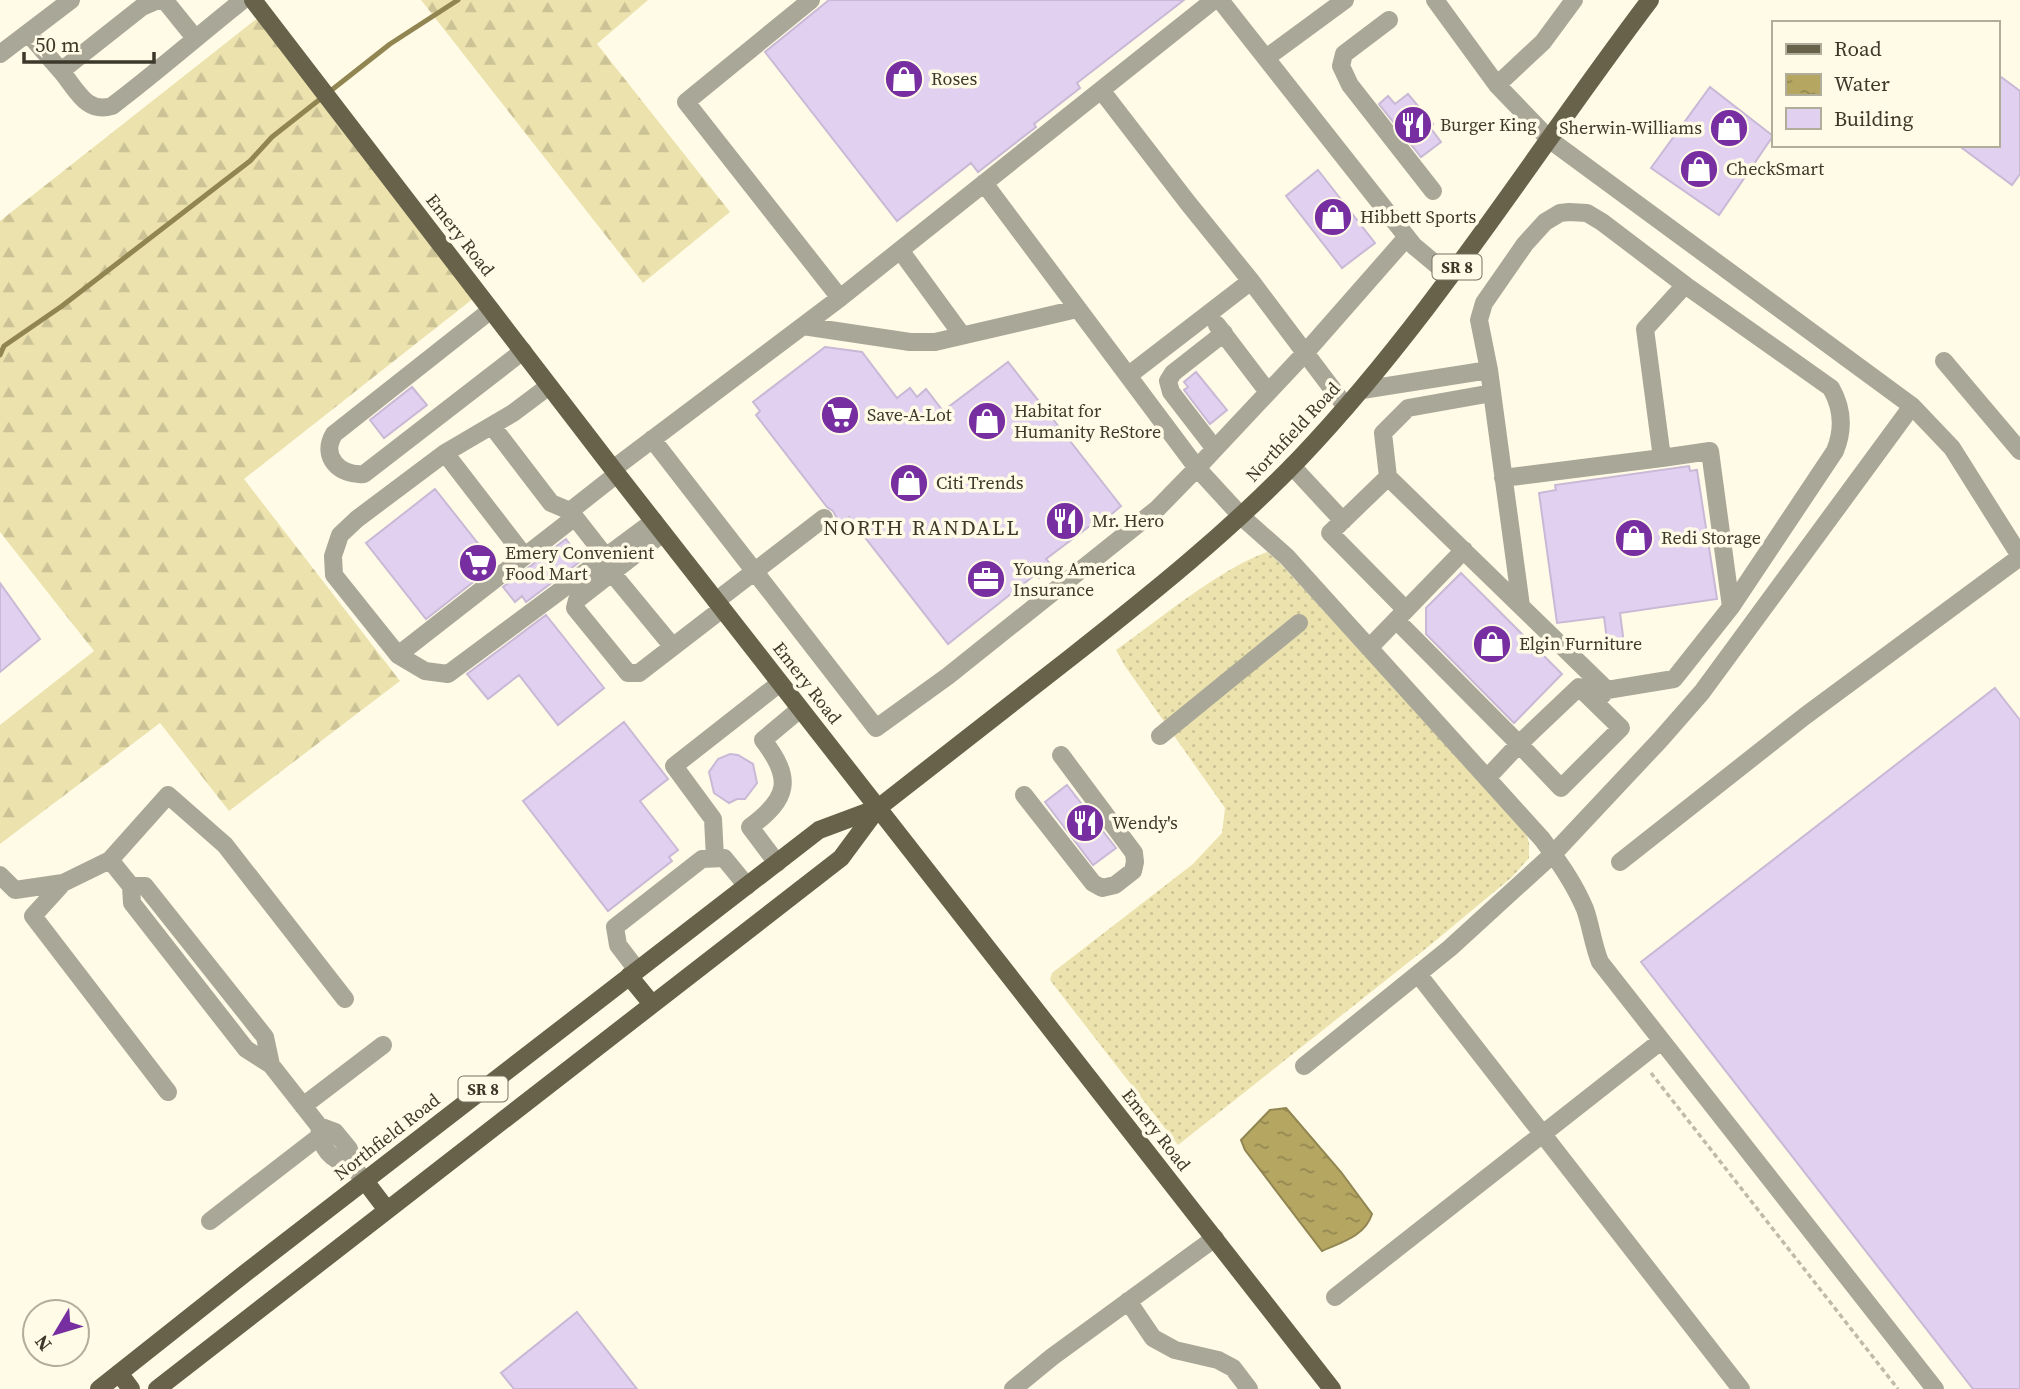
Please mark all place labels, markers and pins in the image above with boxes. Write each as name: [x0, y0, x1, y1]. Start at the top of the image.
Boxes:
shop icon: Roses: [883, 58, 925, 100]
place label: Roses: [931, 66, 977, 91]
restaurant icon: Burger King: [1392, 104, 1434, 146]
shop icon: Sherwin-Williams: [1708, 107, 1750, 149]
place label: Burger King: [1440, 112, 1537, 137]
place label: Sherwin-Williams: [1559, 115, 1702, 140]
shop icon: CheckSmart: [1678, 148, 1720, 190]
place label: CheckSmart: [1726, 156, 1824, 181]
shop icon: Hibbett Sports: [1312, 196, 1354, 238]
place label: Hibbett Sports: [1360, 204, 1477, 229]
supermarket icon: Save-A-Lot: [819, 394, 861, 436]
place label: Habitat for Humanity ReStore: [1014, 398, 1161, 444]
shop icon: Habitat for Humanity ReStore: [966, 400, 1008, 442]
place label: Save-A-Lot: [867, 402, 952, 427]
shop icon: Citi Trends: [888, 462, 930, 504]
place label: Citi Trends: [936, 470, 1024, 495]
restaurant icon: Mr. Hero: [1044, 500, 1086, 542]
place label: Mr. Hero: [1092, 508, 1164, 533]
shop icon: Redi Storage: [1613, 517, 1655, 559]
place label: Redi Storage: [1661, 525, 1761, 550]
place label: Emery Convenient Food Mart: [505, 540, 654, 586]
supermarket icon: Emery Convenient Food Mart: [457, 542, 499, 584]
place label: Young America Insurance: [1013, 556, 1137, 602]
office icon: Young America Insurance: [965, 558, 1007, 600]
shop icon: Elgin Furniture: [1471, 623, 1513, 665]
place label: Elgin Furniture: [1519, 631, 1642, 656]
restaurant icon: Wendy's: [1064, 802, 1106, 844]
place label: Wendy's: [1112, 810, 1178, 835]

